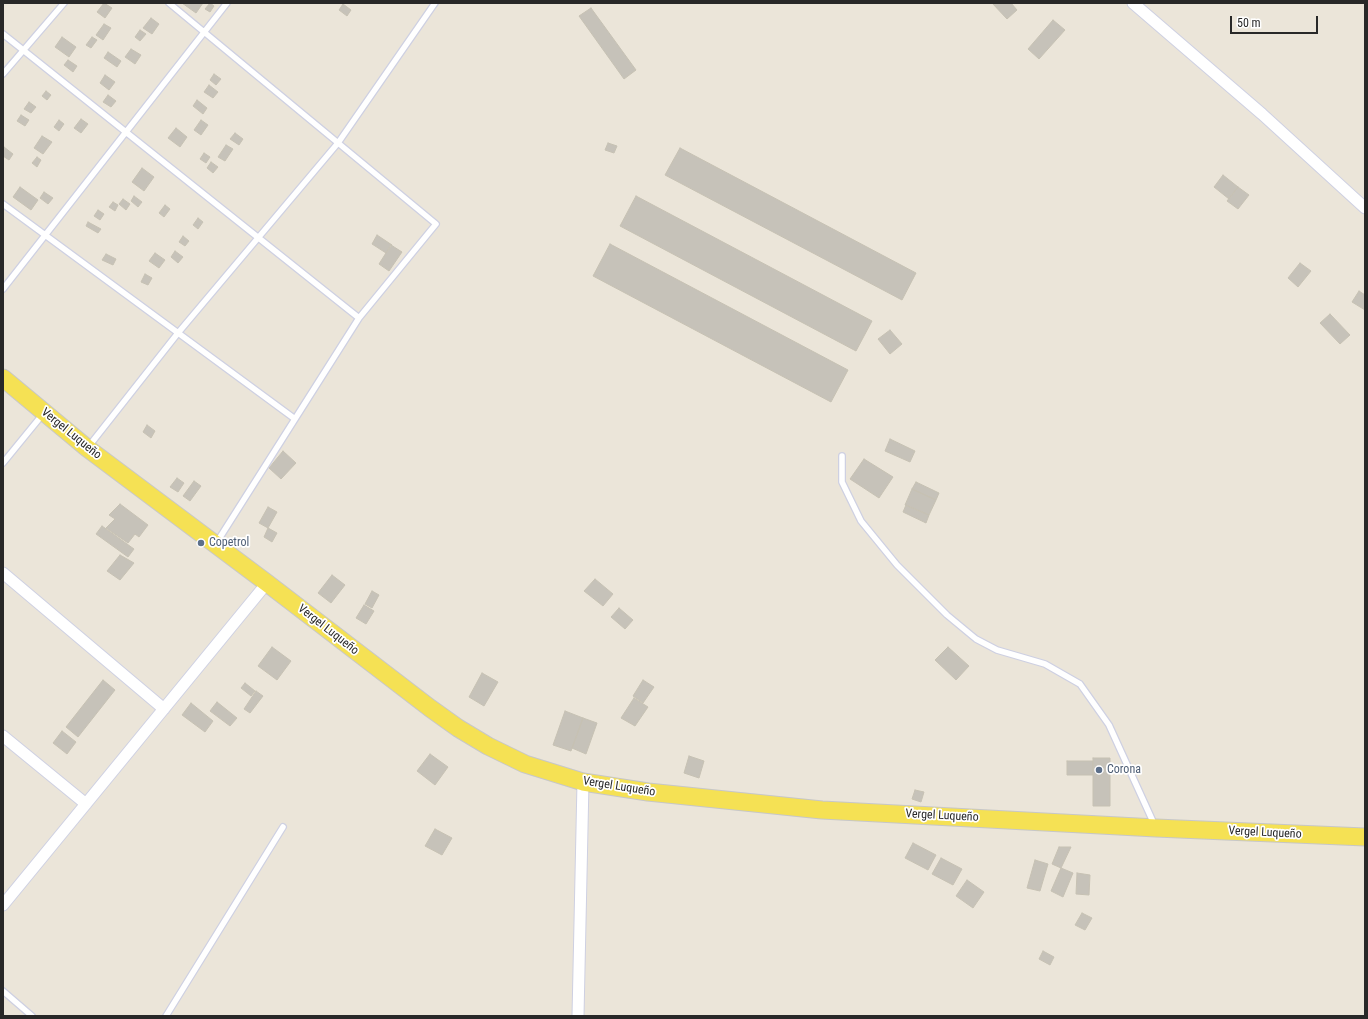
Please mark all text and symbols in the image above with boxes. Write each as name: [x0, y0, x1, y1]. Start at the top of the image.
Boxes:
scale bar: [1232, 8, 1320, 34]
text: 50 m: [1237, 16, 1261, 30]
street label: Vergel Luqueño: [38, 405, 104, 463]
place label: Copetrol: [209, 536, 249, 550]
marker: Copetrol: [196, 538, 206, 548]
street label: Vergel Luqueño: [295, 602, 361, 658]
place label: Corona: [1107, 763, 1141, 777]
marker: Corona: [1094, 765, 1104, 775]
street label: Vergel Luqueño: [582, 774, 656, 800]
street label: Vergel Luqueño: [905, 807, 979, 825]
street label: Vergel Luqueño: [1228, 824, 1302, 842]

